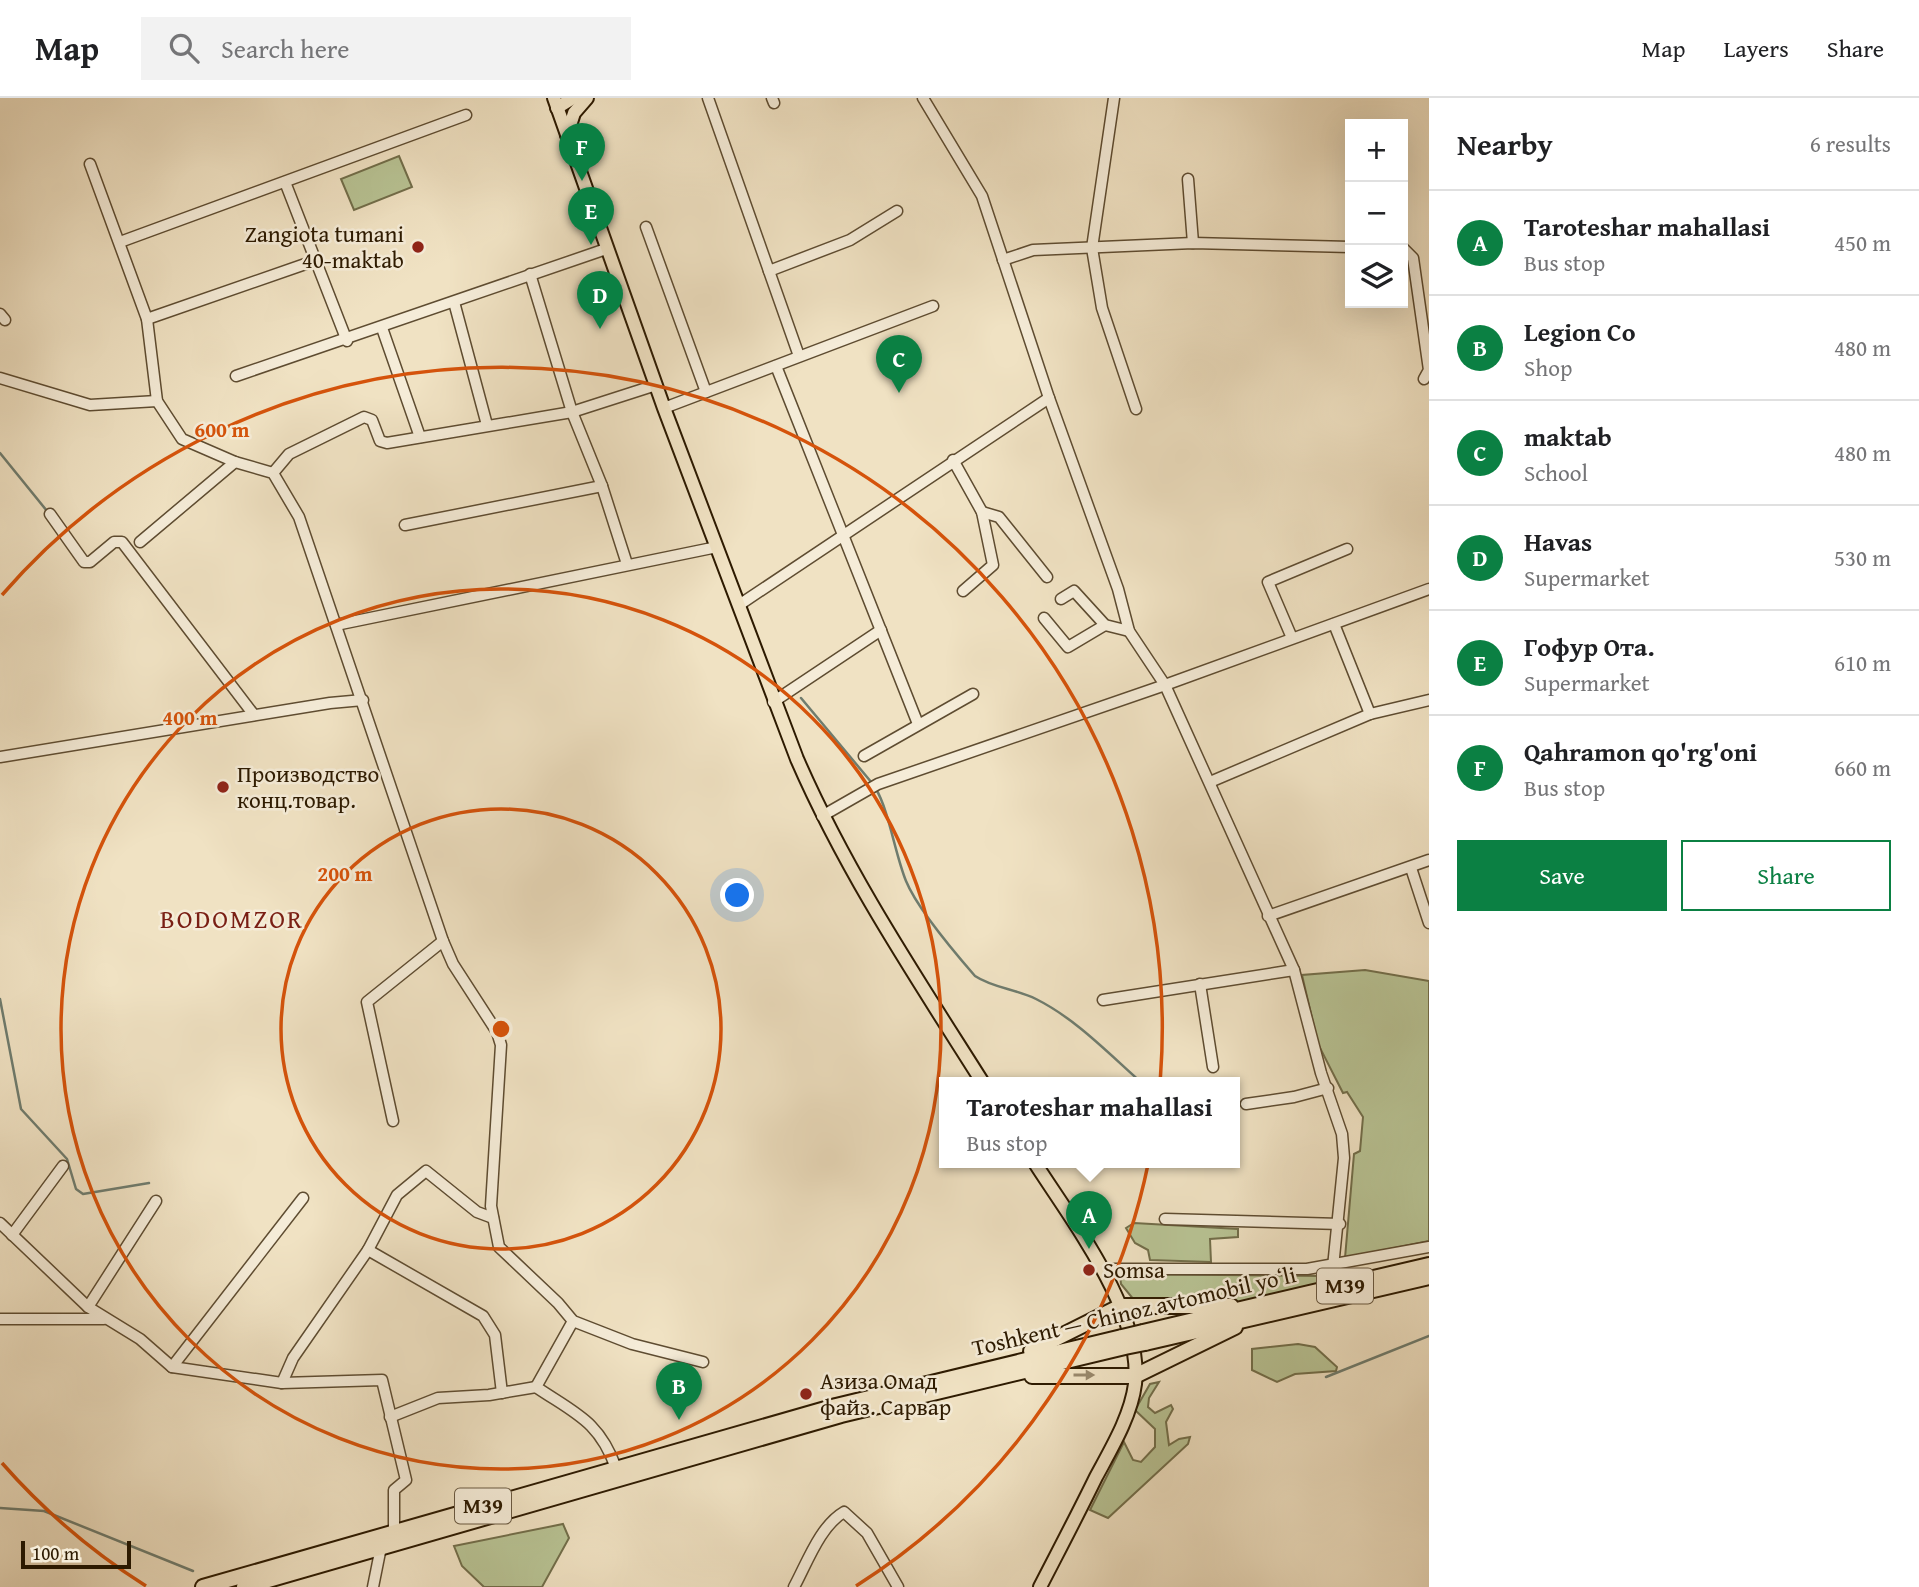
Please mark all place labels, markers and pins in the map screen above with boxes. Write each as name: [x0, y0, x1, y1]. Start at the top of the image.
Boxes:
pin: F: [559, 123, 605, 181]
pin: E: [568, 187, 614, 245]
place label: Zangiota tumani 40-maktab: [245, 217, 404, 276]
marker: Zangiota tumani 40-maktab: [410, 239, 426, 255]
pin: D: [577, 271, 623, 329]
pin: C: [876, 335, 922, 393]
place label: Производство конц.товар.: [237, 757, 379, 816]
marker: Производство конц.товар.: [215, 779, 231, 795]
centre of rings: [489, 1017, 513, 1041]
pin: A: [1066, 1191, 1112, 1249]
place label: Somsa: [1103, 1253, 1165, 1286]
marker: Somsa: [1081, 1262, 1097, 1278]
pin: B: [656, 1362, 702, 1420]
place label: Азиза Омад файз. Сарвар: [820, 1364, 951, 1423]
marker: Азиза Омад файз. Сарвар: [798, 1386, 814, 1402]

